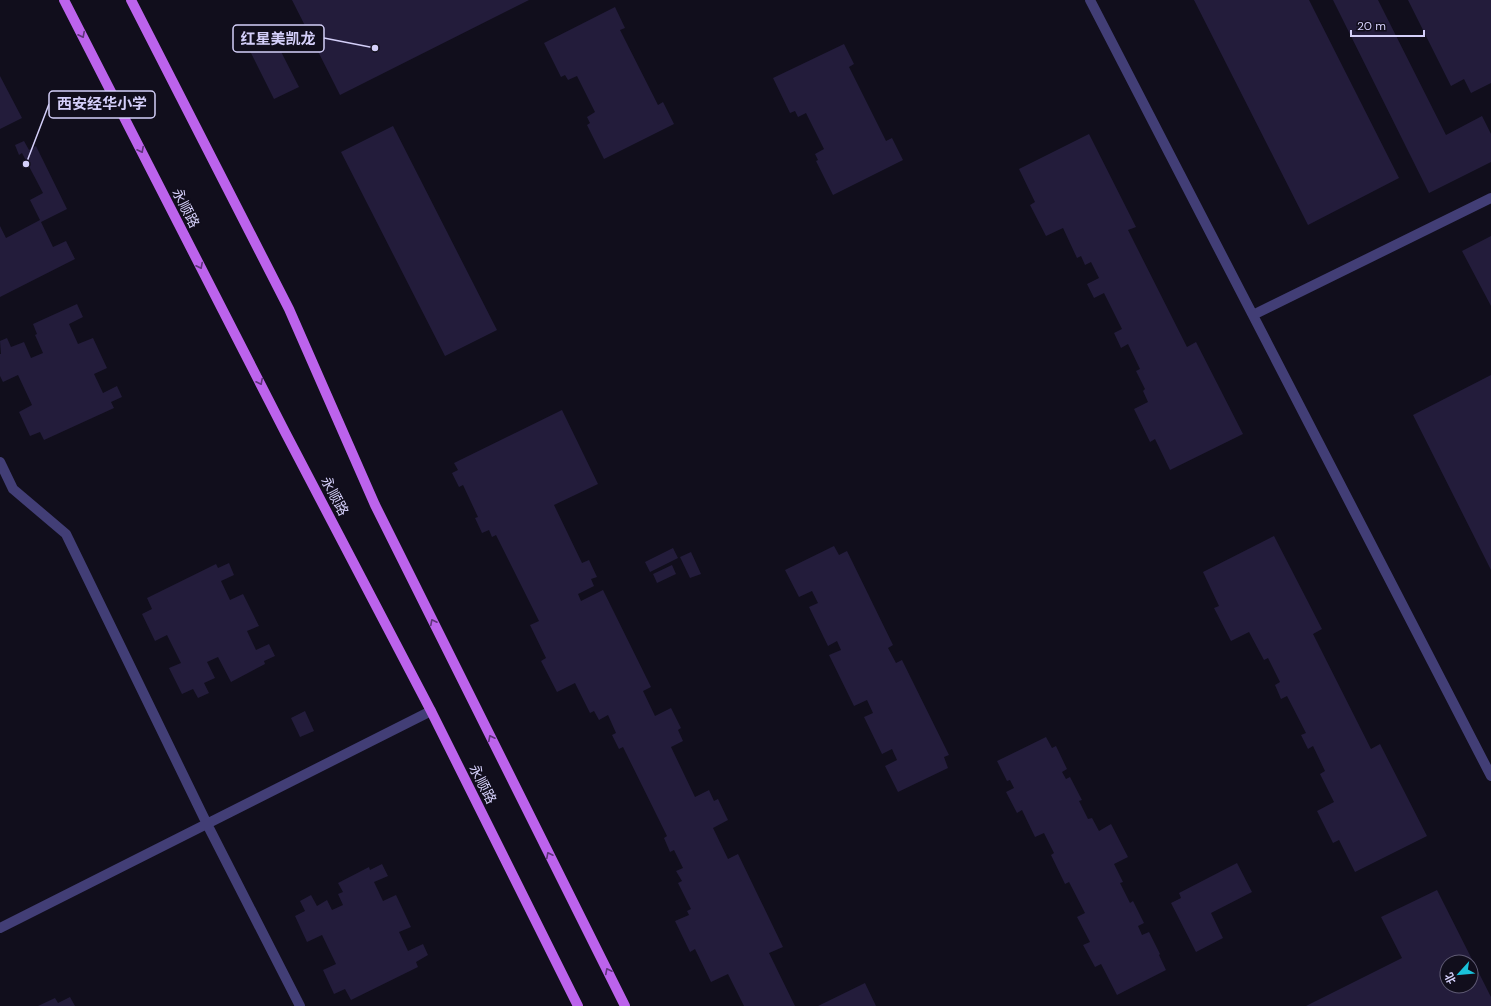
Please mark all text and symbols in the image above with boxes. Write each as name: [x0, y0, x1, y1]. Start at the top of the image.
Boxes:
scale bar: [1351, 12, 1424, 38]
text: 20 m: [1357, 18, 1386, 34]
callout: 红星美凯龙: [233, 25, 324, 52]
text: 红星美凯龙: [240, 29, 316, 49]
one-way arrow: [77, 30, 84, 38]
callout: 西安经华小学: [49, 91, 155, 118]
text: 西安经华小学: [57, 94, 147, 114]
one-way arrow: [136, 146, 144, 154]
street label: 永顺路: [168, 185, 204, 231]
one-way arrow: [195, 262, 203, 269]
one-way arrow: [255, 377, 262, 385]
street label: 永顺路: [317, 473, 353, 519]
one-way arrow: [430, 619, 438, 626]
one-way arrow: [489, 735, 496, 743]
street label: 永顺路: [465, 761, 501, 807]
one-way arrow: [547, 852, 554, 859]
north arrow: [1439, 954, 1479, 994]
one-way arrow: [605, 968, 612, 975]
text: 北: [1441, 970, 1459, 987]

